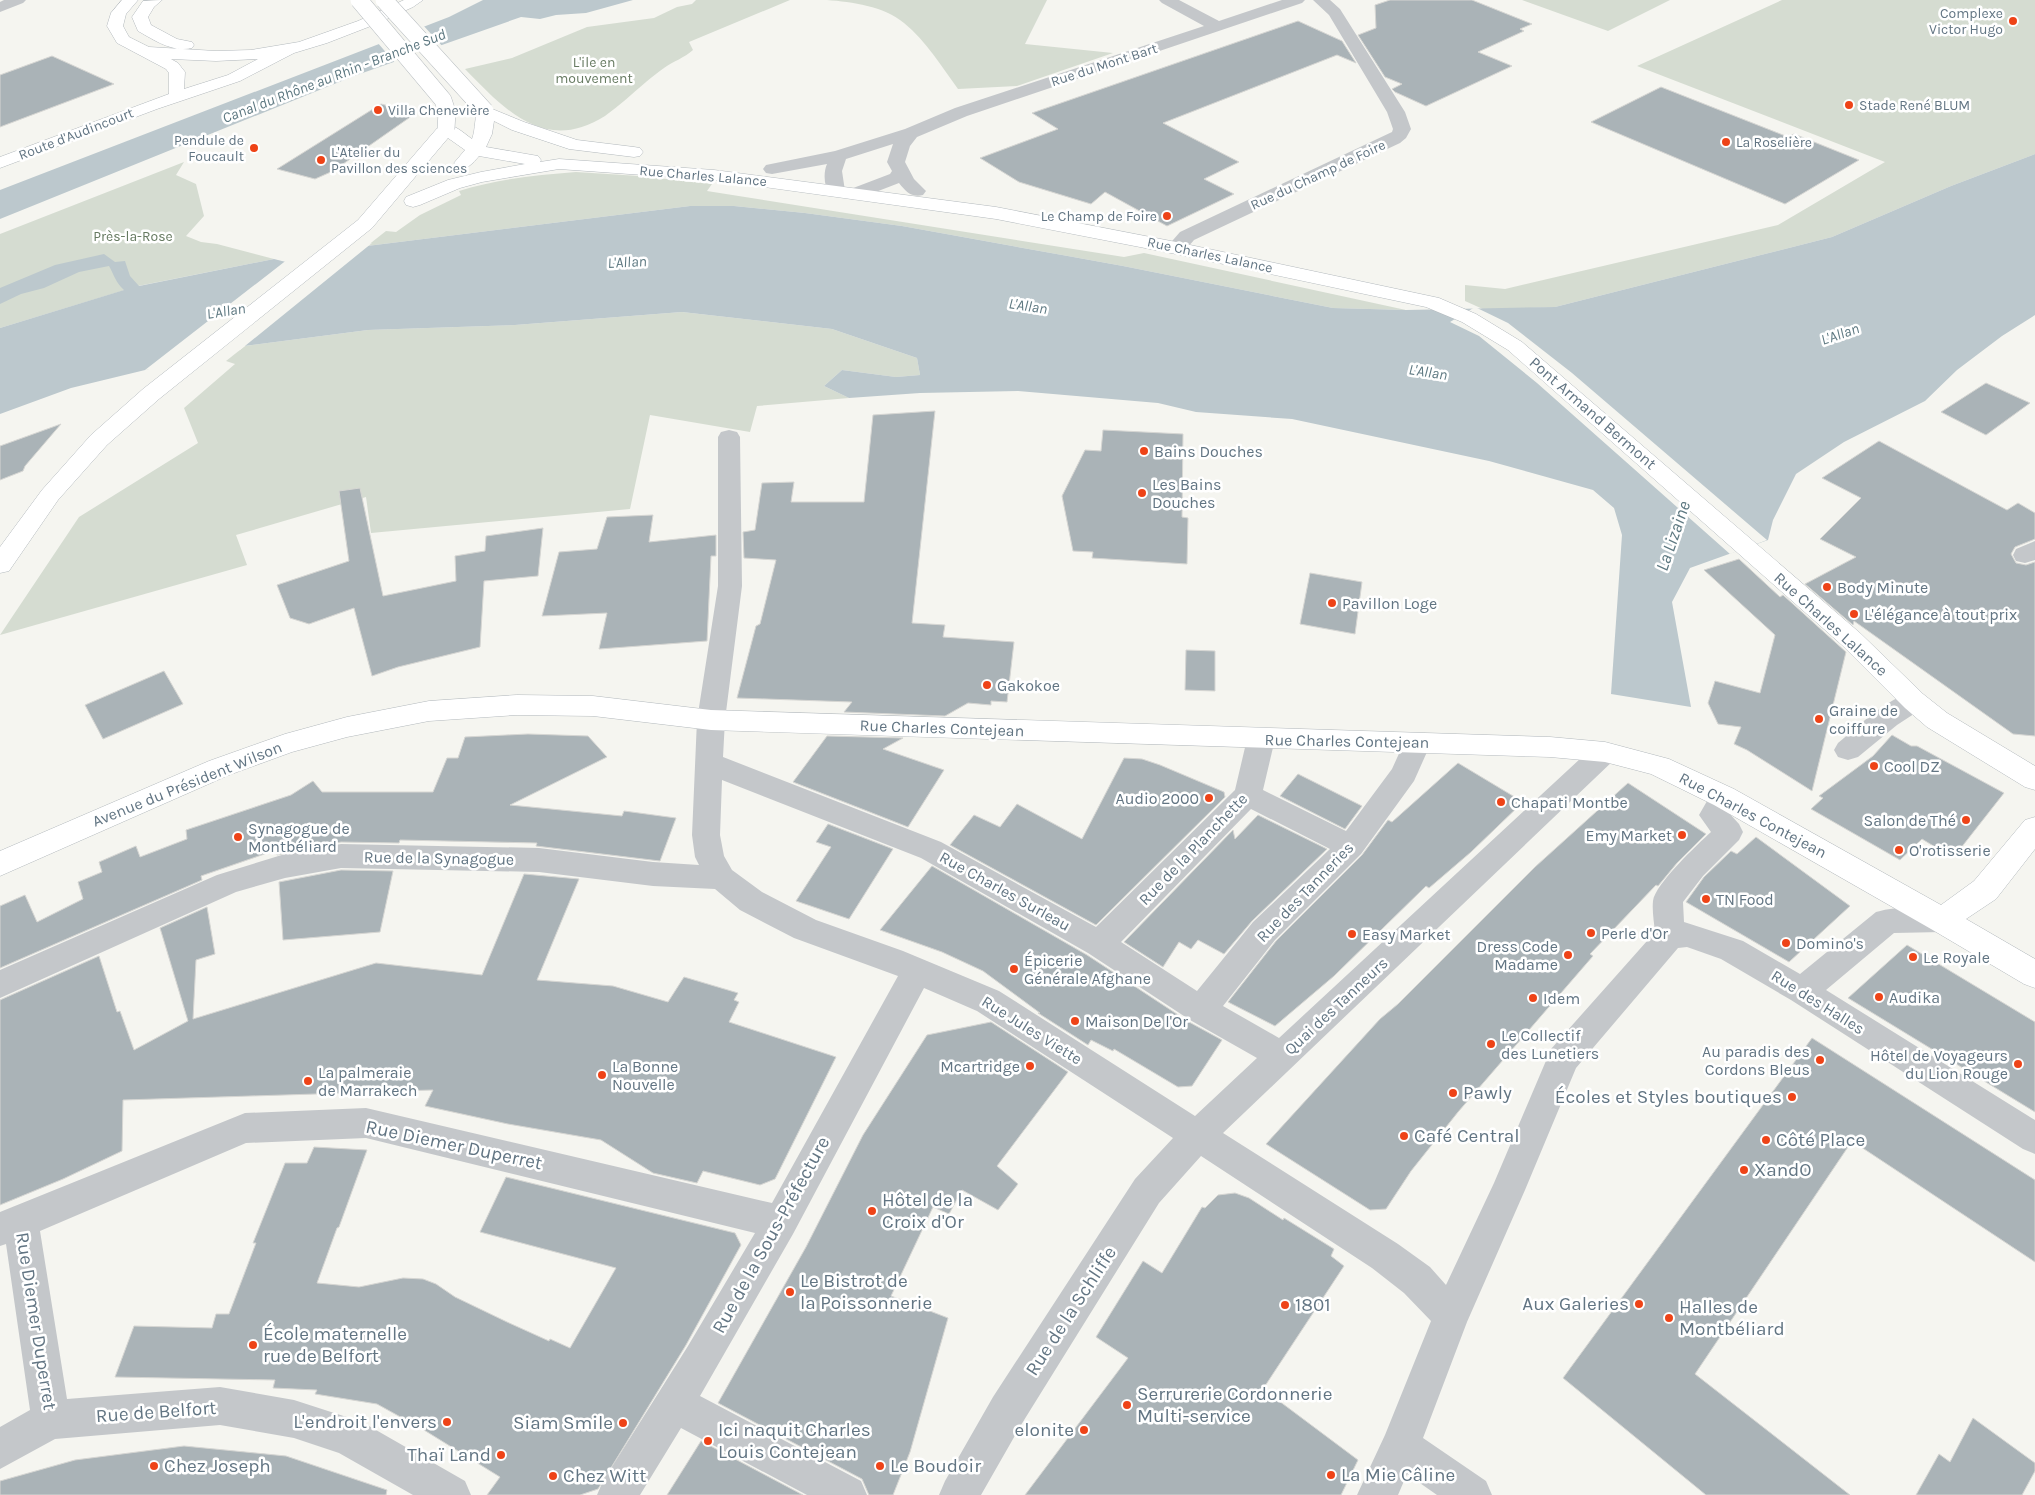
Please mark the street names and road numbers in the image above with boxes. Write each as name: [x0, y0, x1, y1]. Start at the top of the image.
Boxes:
street label: Rue du Mont Bart: [1049, 40, 1159, 90]
street label: Route d'Audincourt: [16, 104, 136, 164]
street label: Rue du Champ de Foire: [1248, 136, 1388, 214]
street label: Rue Charles Lalance: [639, 162, 767, 190]
street label: Rue Charles Lalance: [1146, 233, 1274, 277]
street label: Pont Armand Bermont: [1526, 353, 1660, 473]
street label: Rue Charles Lalance: [1770, 568, 1892, 680]
street label: Rue Charles Contejean: [859, 716, 1025, 740]
street label: Rue Charles Contejean: [1265, 730, 1429, 752]
street label: Avenue du Président Wilson: [89, 737, 285, 831]
street label: Rue Charles Contejean: [1676, 768, 1830, 862]
street label: Rue de la Planchette: [1135, 789, 1251, 909]
street label: Rue des Tanneries: [1252, 838, 1358, 946]
street label: Rue de la Synagogue: [364, 847, 514, 869]
street label: Rue Charles Surleau: [936, 847, 1074, 935]
street label: Quai des Tanneurs: [1280, 953, 1392, 1059]
street label: Rue des Halles: [1768, 966, 1868, 1038]
street label: Rue Jules Viette: [978, 992, 1086, 1068]
street label: Rue Diemer Duperret: [364, 1116, 544, 1174]
street label: Rue de la Sous-Préfecture: [708, 1133, 834, 1337]
street label: Rue Diemer Duperret: [11, 1230, 61, 1412]
street label: Rue de la Schliffe: [1021, 1242, 1121, 1380]
street label: Rue de Belfort: [95, 1397, 217, 1427]

